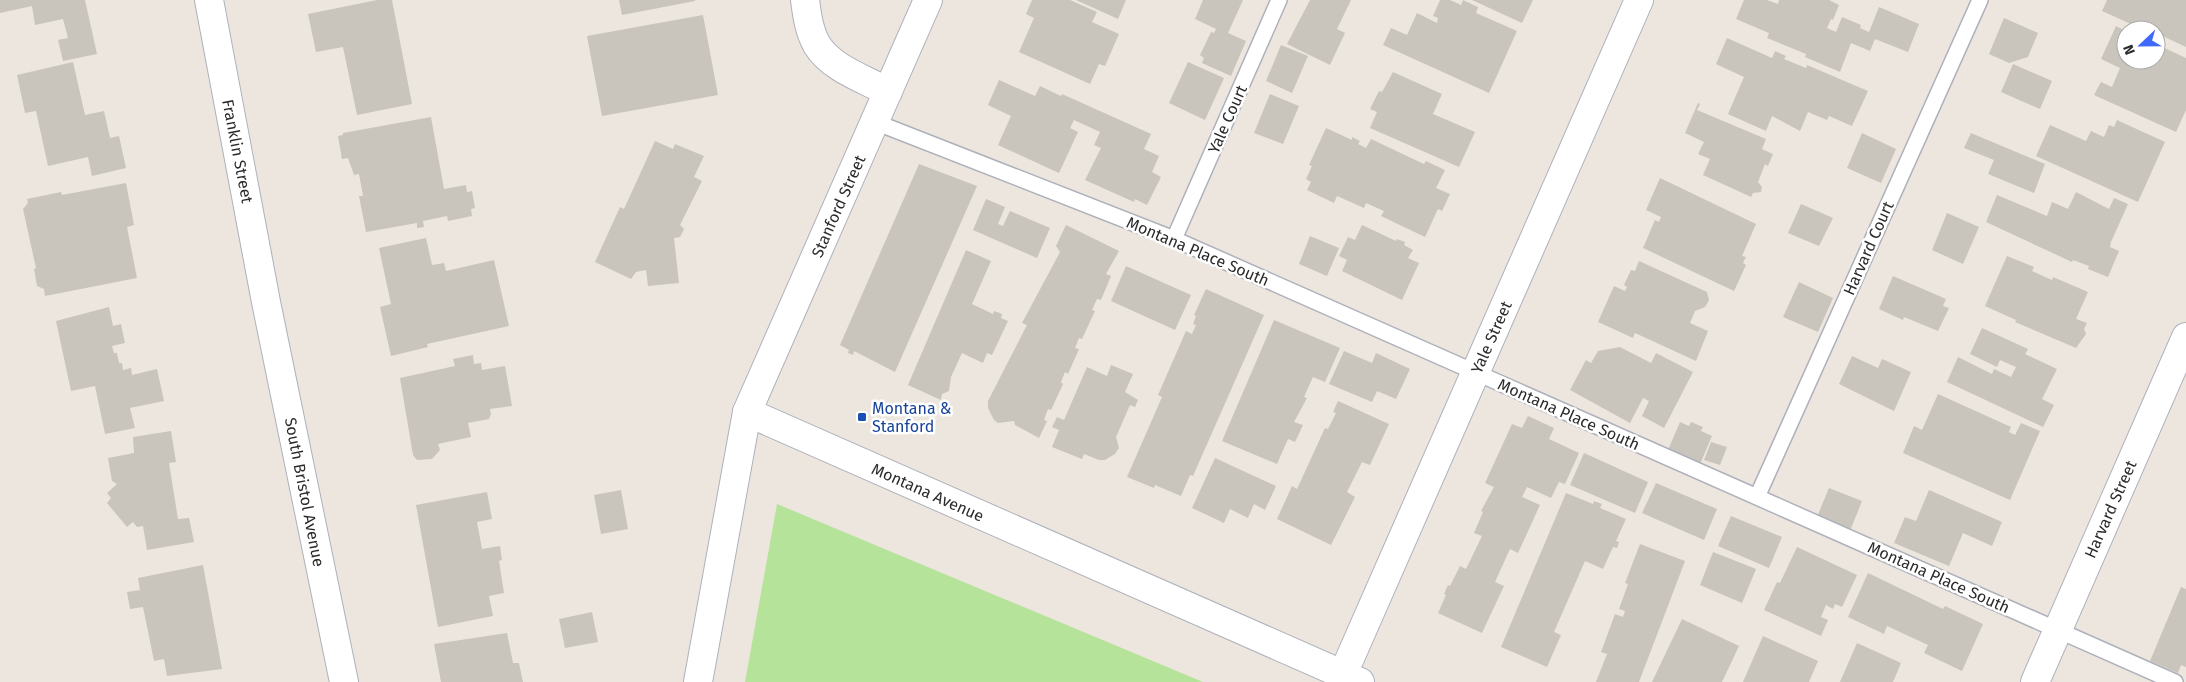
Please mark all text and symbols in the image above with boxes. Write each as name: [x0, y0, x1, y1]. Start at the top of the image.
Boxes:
north arrow: [2116, 20, 2166, 70]
text: N: [2120, 42, 2139, 57]
street label: Yale Court: [1204, 82, 1251, 156]
street label: Franklin Street: [218, 98, 257, 205]
street label: Stanford Street: [807, 152, 870, 260]
street label: Harvard Court: [1839, 198, 1898, 298]
street label: Montana Place South: [1124, 213, 1272, 290]
street label: Yale Street: [1467, 298, 1516, 376]
street label: Montana Place South: [1495, 375, 1643, 454]
place label: Montana & Stanford: [872, 399, 952, 436]
marker: Montana & Stanford: [856, 411, 868, 423]
street label: South Bristol Avenue: [281, 416, 328, 568]
street label: Harvard Street: [2080, 457, 2141, 561]
street label: Montana Avenue: [869, 459, 987, 526]
street label: Montana Place South: [1865, 538, 2013, 617]

